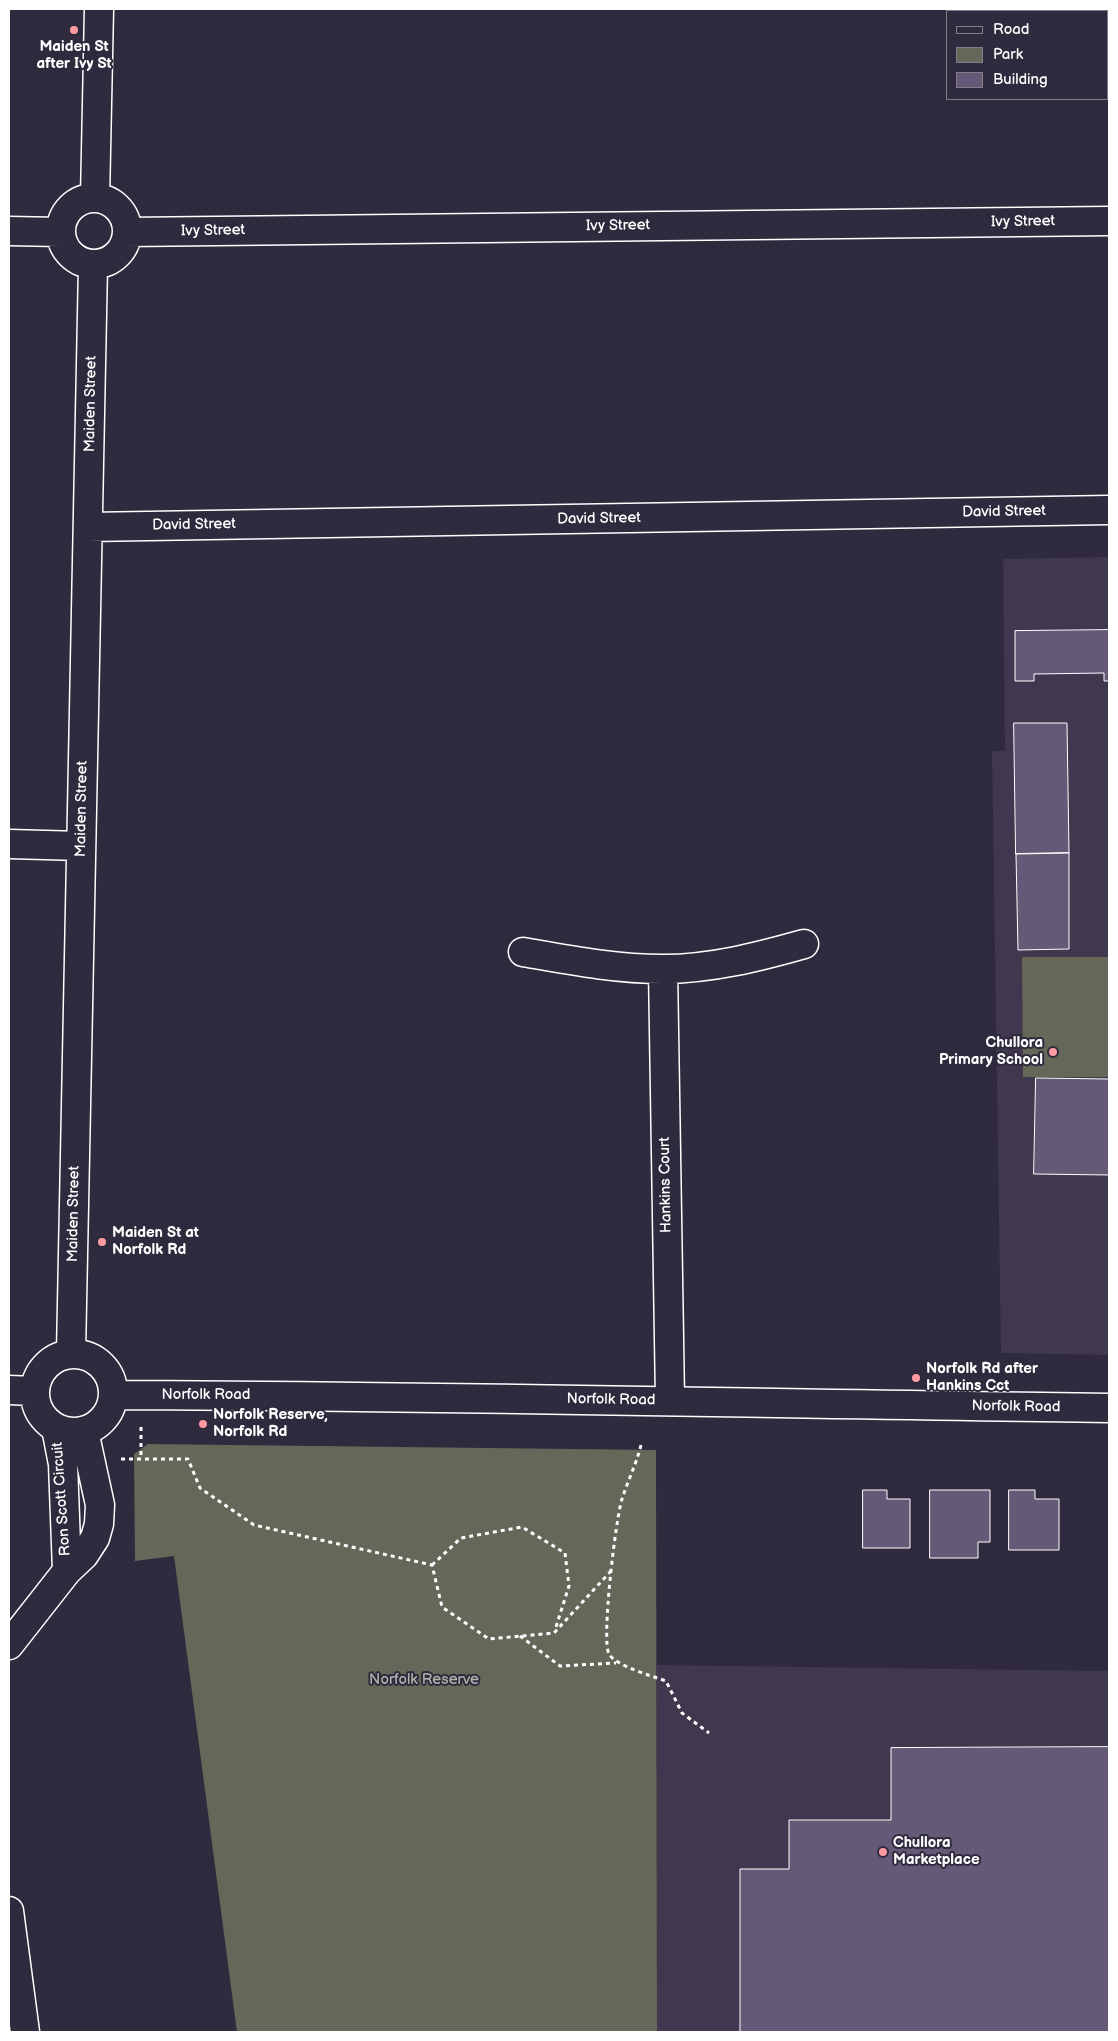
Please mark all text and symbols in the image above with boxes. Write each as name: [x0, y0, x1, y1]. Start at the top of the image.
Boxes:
legend: [946, 10, 1108, 100]
text: Road: [993, 20, 1029, 39]
marker: Maiden St after Ivy St: [68, 24, 80, 36]
place label: Maiden St after Ivy St: [36, 38, 112, 73]
text: Park: [993, 45, 1023, 64]
text: Building: [993, 70, 1048, 89]
street label: Ivy Street: [991, 212, 1055, 232]
street label: Ivy Street: [586, 216, 650, 236]
street label: Ivy Street: [181, 221, 245, 241]
street label: Maiden Street: [81, 356, 101, 452]
street label: David Street: [962, 502, 1046, 522]
street label: David Street: [557, 509, 641, 529]
street label: David Street: [152, 515, 236, 535]
street label: Maiden Street: [72, 761, 92, 857]
place label: Chullora Primary School: [939, 1034, 1043, 1069]
marker: Chullora Primary School: [1047, 1046, 1059, 1058]
street label: Hankins Court: [656, 1137, 676, 1233]
street label: Maiden Street: [64, 1166, 84, 1262]
place label: Maiden St at Norfolk Rd: [112, 1224, 199, 1259]
marker: Maiden St at Norfolk Rd: [96, 1236, 108, 1248]
place label: Norfolk Rd after Hankins Cct: [926, 1360, 1038, 1395]
marker: Norfolk Rd after Hankins Cct: [910, 1372, 922, 1384]
street label: Norfolk Road: [162, 1386, 250, 1404]
street label: Norfolk Road: [566, 1390, 656, 1410]
street label: Norfolk Road: [971, 1397, 1061, 1417]
place label: Norfolk Reserve, Norfolk Rd: [213, 1406, 328, 1441]
marker: Norfolk Reserve, Norfolk Rd: [197, 1418, 209, 1430]
street label: Ron Scott Circuit: [49, 1441, 75, 1557]
park label: Norfolk Reserve: [369, 1671, 479, 1689]
place label: Chullora Marketplace: [893, 1834, 980, 1869]
marker: Chullora Marketplace: [877, 1846, 889, 1858]

